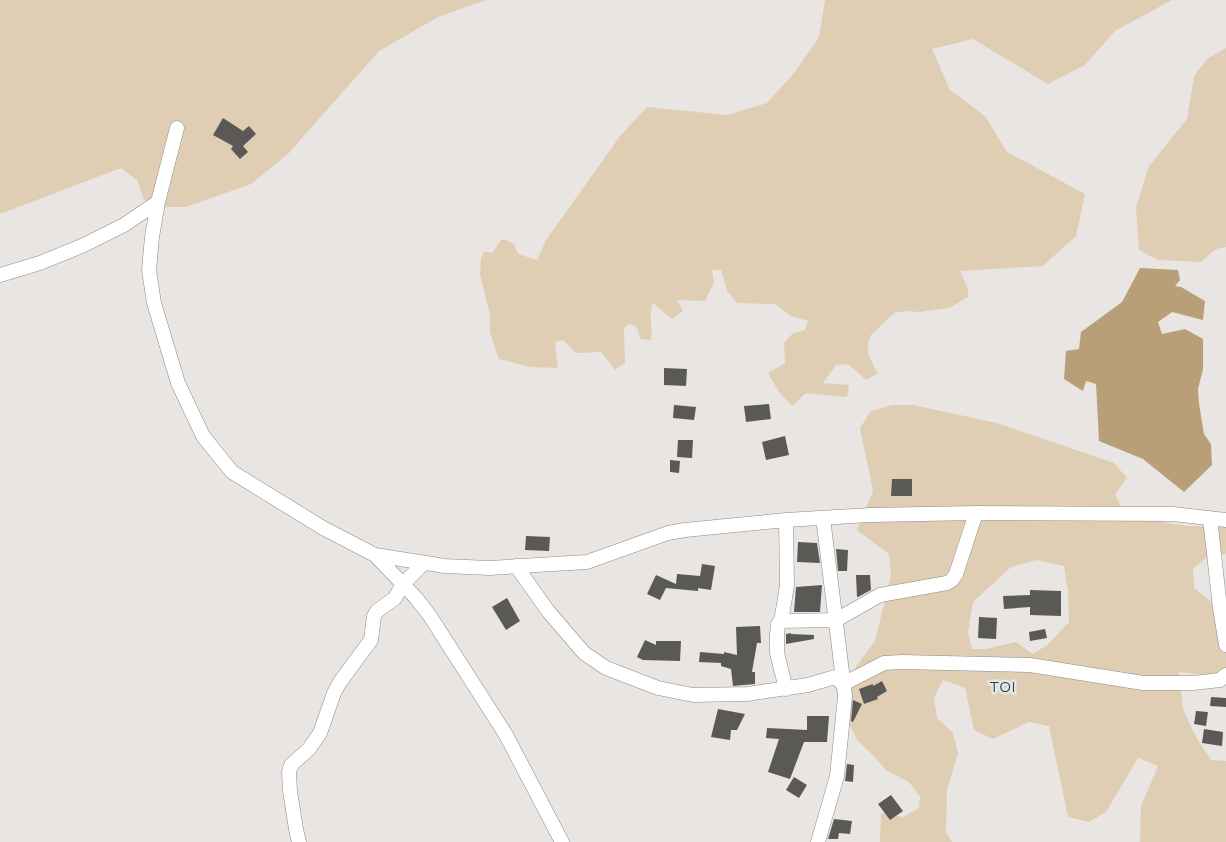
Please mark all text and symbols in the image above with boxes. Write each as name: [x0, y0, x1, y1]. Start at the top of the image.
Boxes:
district label: TOI: [990, 676, 1016, 697]

